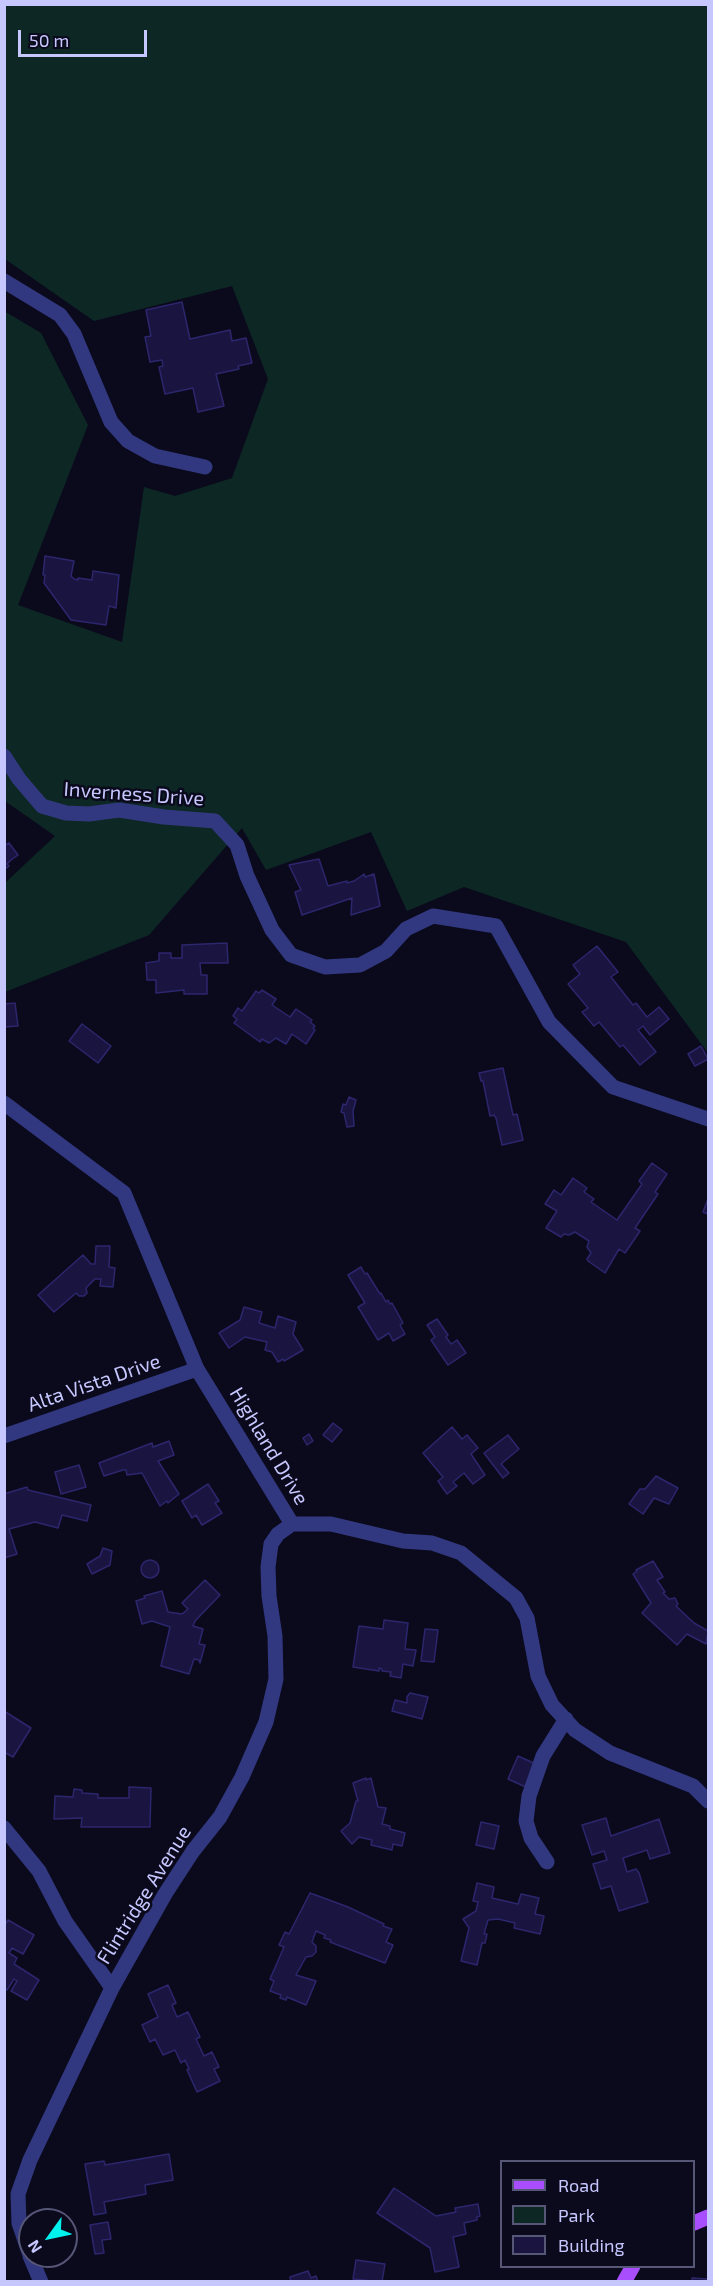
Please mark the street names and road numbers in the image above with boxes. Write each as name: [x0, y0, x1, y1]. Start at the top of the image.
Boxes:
street label: Inverness Drive: [63, 777, 205, 811]
street label: Alta Vista Drive: [24, 1349, 164, 1417]
street label: Highland Drive: [224, 1383, 314, 1509]
street label: Flintridge Avenue: [92, 1821, 196, 1969]

